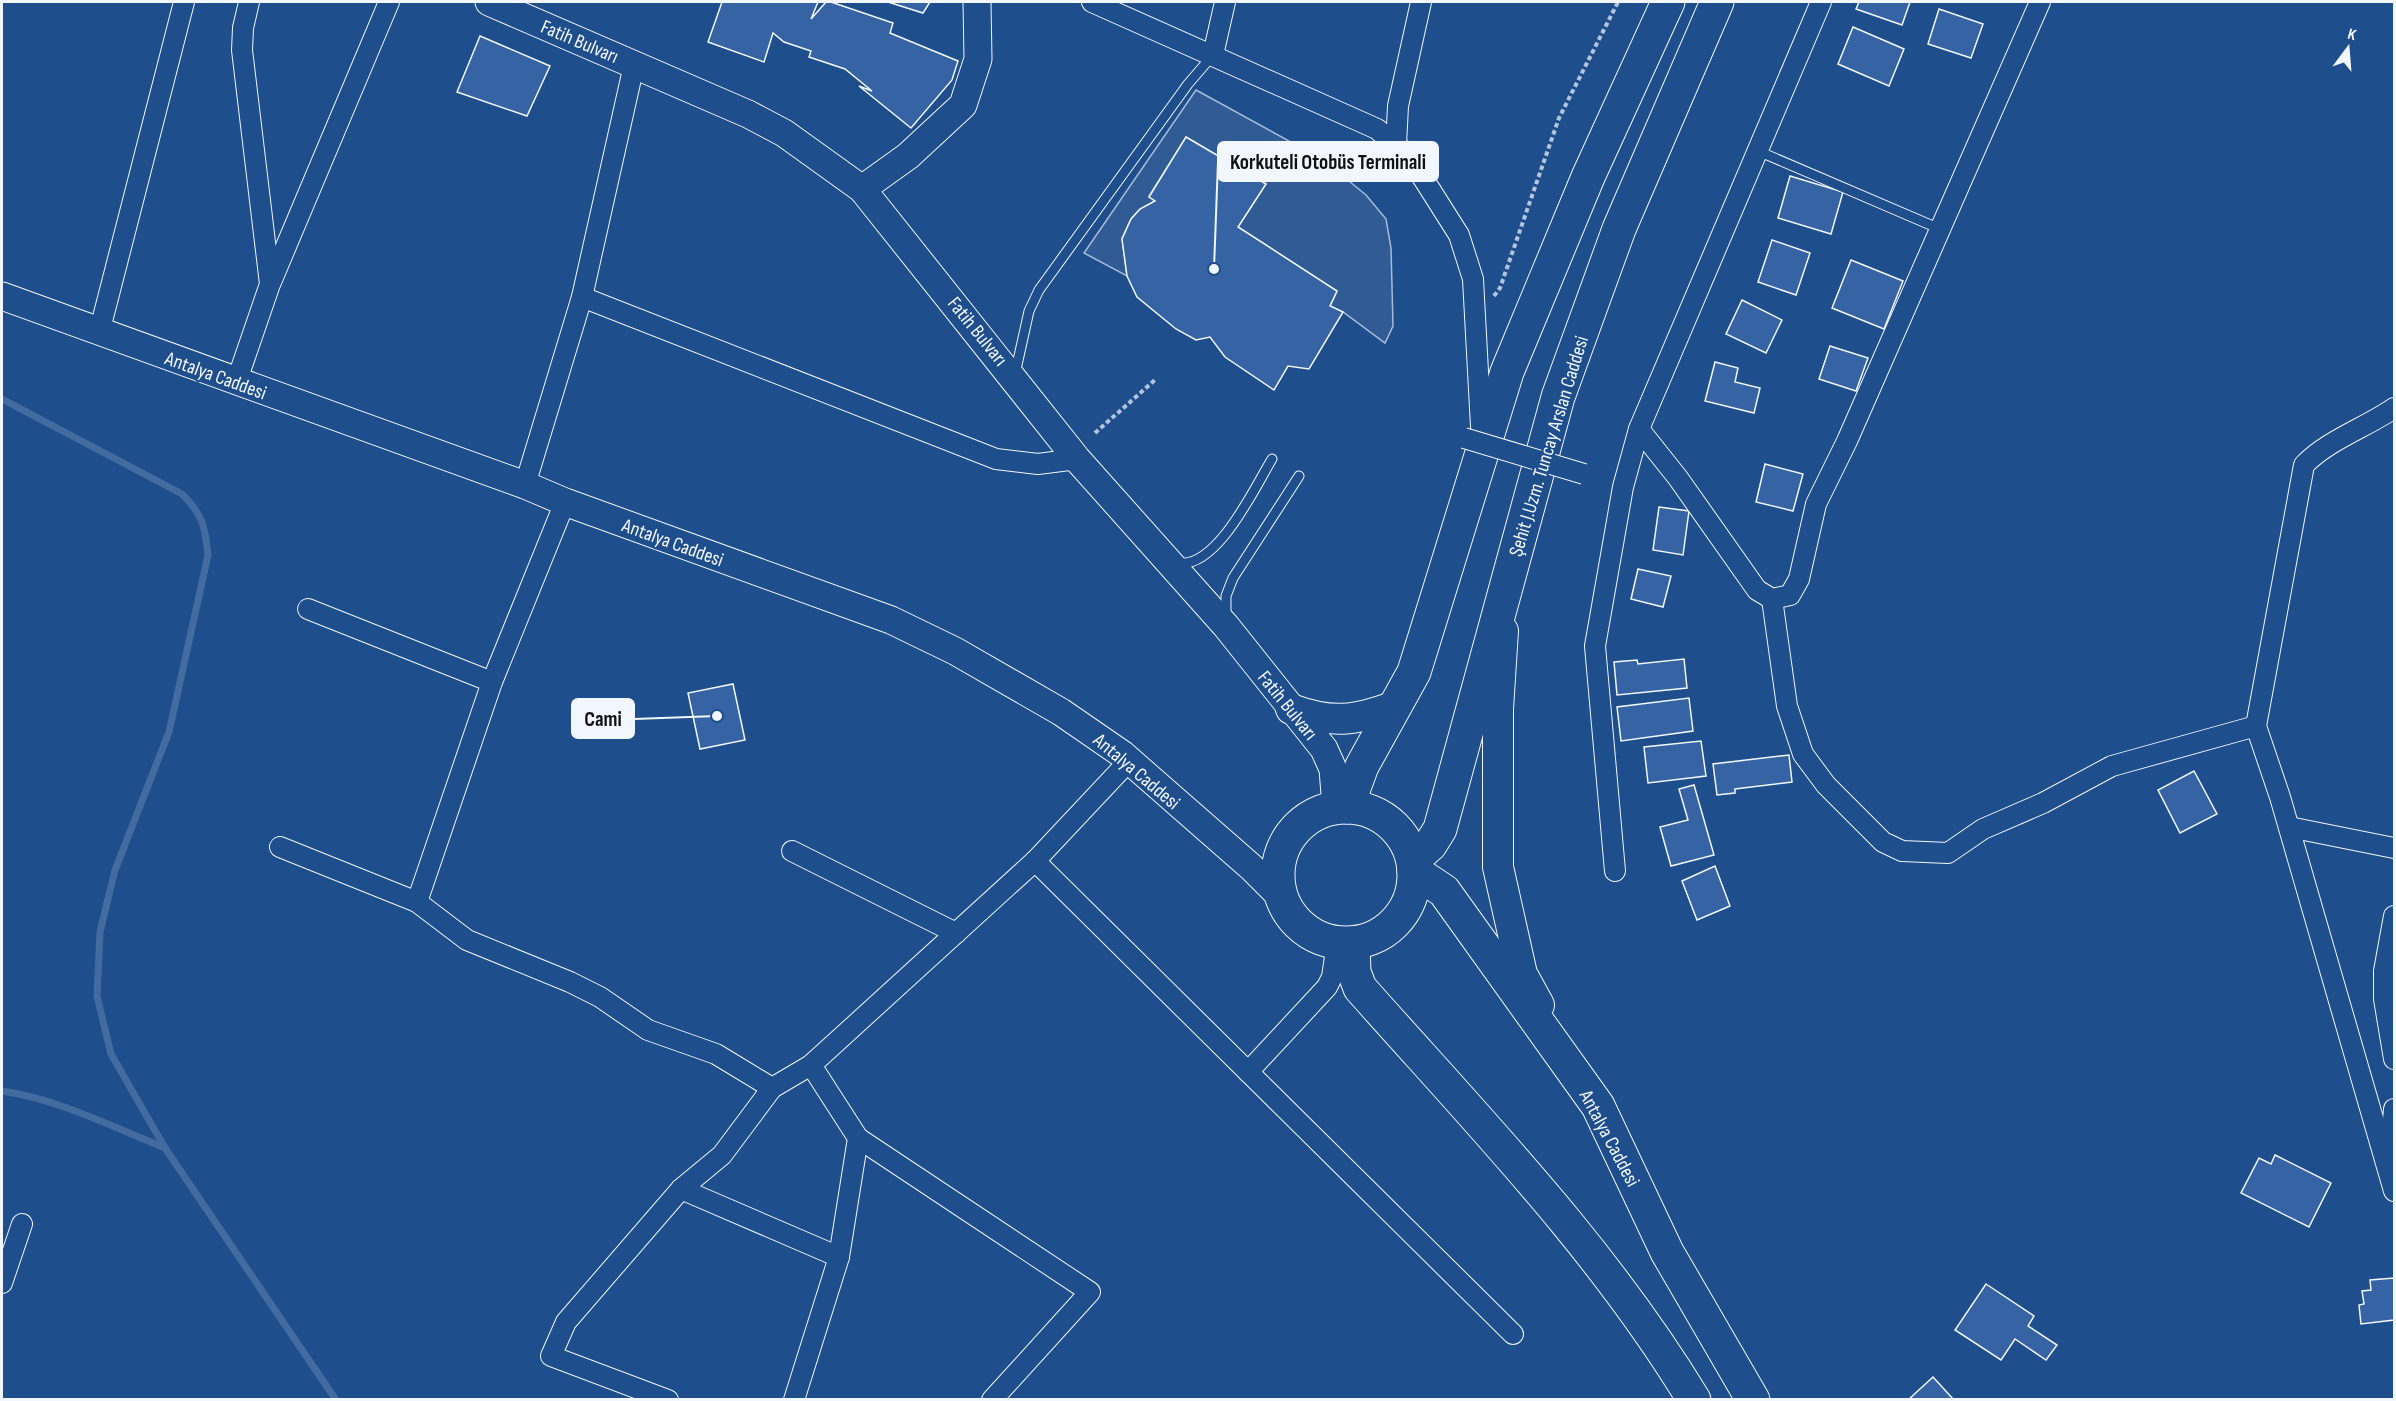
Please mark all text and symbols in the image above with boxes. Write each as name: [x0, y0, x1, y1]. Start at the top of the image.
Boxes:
street label: Fatih Bulvarı: [537, 15, 622, 69]
north arrow: [2318, 18, 2378, 78]
text: K: [2345, 25, 2358, 45]
callout: Korkuteli Otobüs Terminali: [1218, 142, 1438, 181]
text: Korkuteli Otobüs Terminali: [1230, 150, 1426, 175]
street label: Fatih Bulvarı: [942, 292, 1012, 371]
street label: Şehit J.Uzm. Tuncay Arslan Caddesi: [1504, 333, 1594, 559]
street label: Antalya Caddesi: [161, 346, 270, 405]
street label: Antalya Caddesi: [618, 513, 727, 572]
street label: Fatih Bulvarı: [1252, 666, 1322, 745]
callout: Cami: [572, 699, 634, 738]
text: Cami: [584, 707, 622, 732]
street label: Antalya Caddesi: [1087, 728, 1185, 815]
street label: Antalya Caddesi: [1573, 1085, 1645, 1191]

